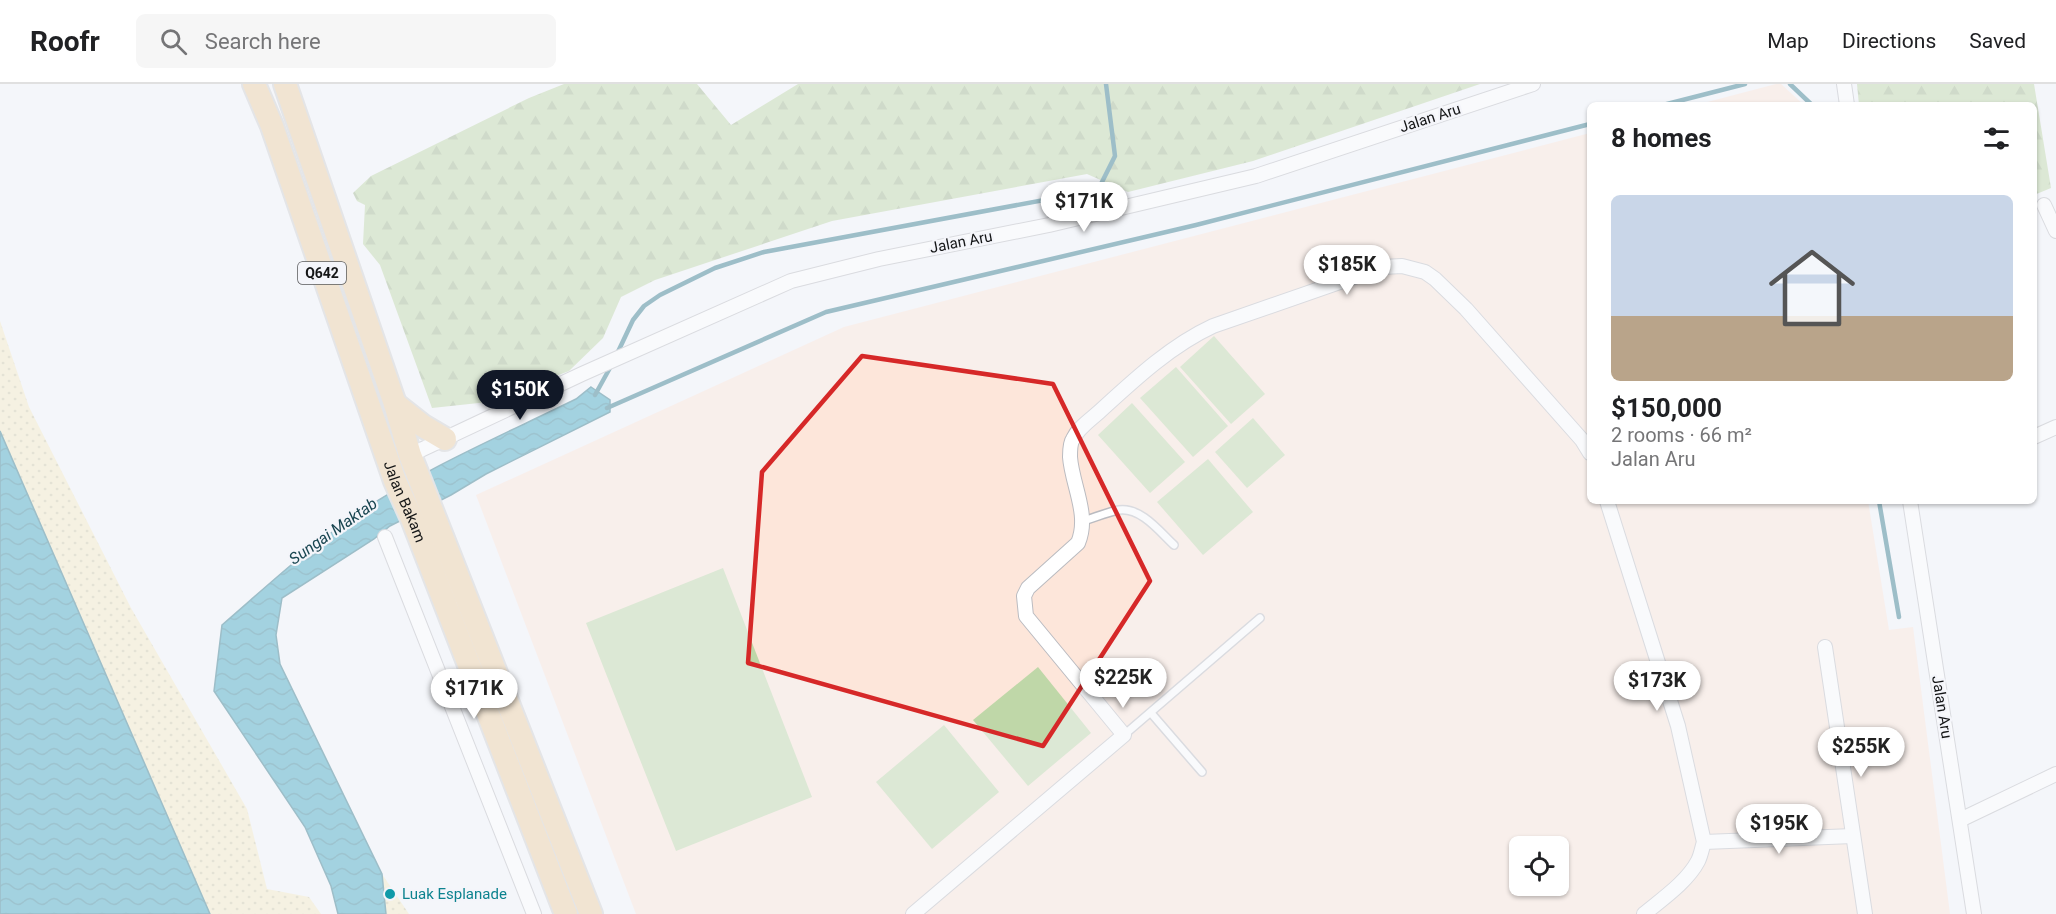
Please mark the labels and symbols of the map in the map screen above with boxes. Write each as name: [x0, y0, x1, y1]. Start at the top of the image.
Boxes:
street label: Jalan Aru: [1397, 100, 1463, 136]
pin: $171K: [1042, 182, 1126, 233]
street label: Jalan Aru: [928, 227, 994, 257]
pin: $185K: [1305, 245, 1389, 296]
road number: Q642: [298, 262, 346, 284]
pin: $150K: [478, 370, 562, 421]
street label: Jalan Bakam: [380, 458, 429, 545]
water label: Sungai Maktab: [285, 493, 381, 568]
pin: $225K: [1081, 658, 1165, 709]
pin: $173K: [1615, 661, 1699, 712]
pin: $171K: [432, 669, 516, 720]
street label: Jalan Aru: [1928, 674, 1956, 740]
pin: $255K: [1819, 727, 1903, 778]
pin: $195K: [1737, 804, 1821, 855]
place label: Luak Esplanade: [402, 885, 507, 903]
marker: Luak Esplanade: [383, 887, 397, 901]

